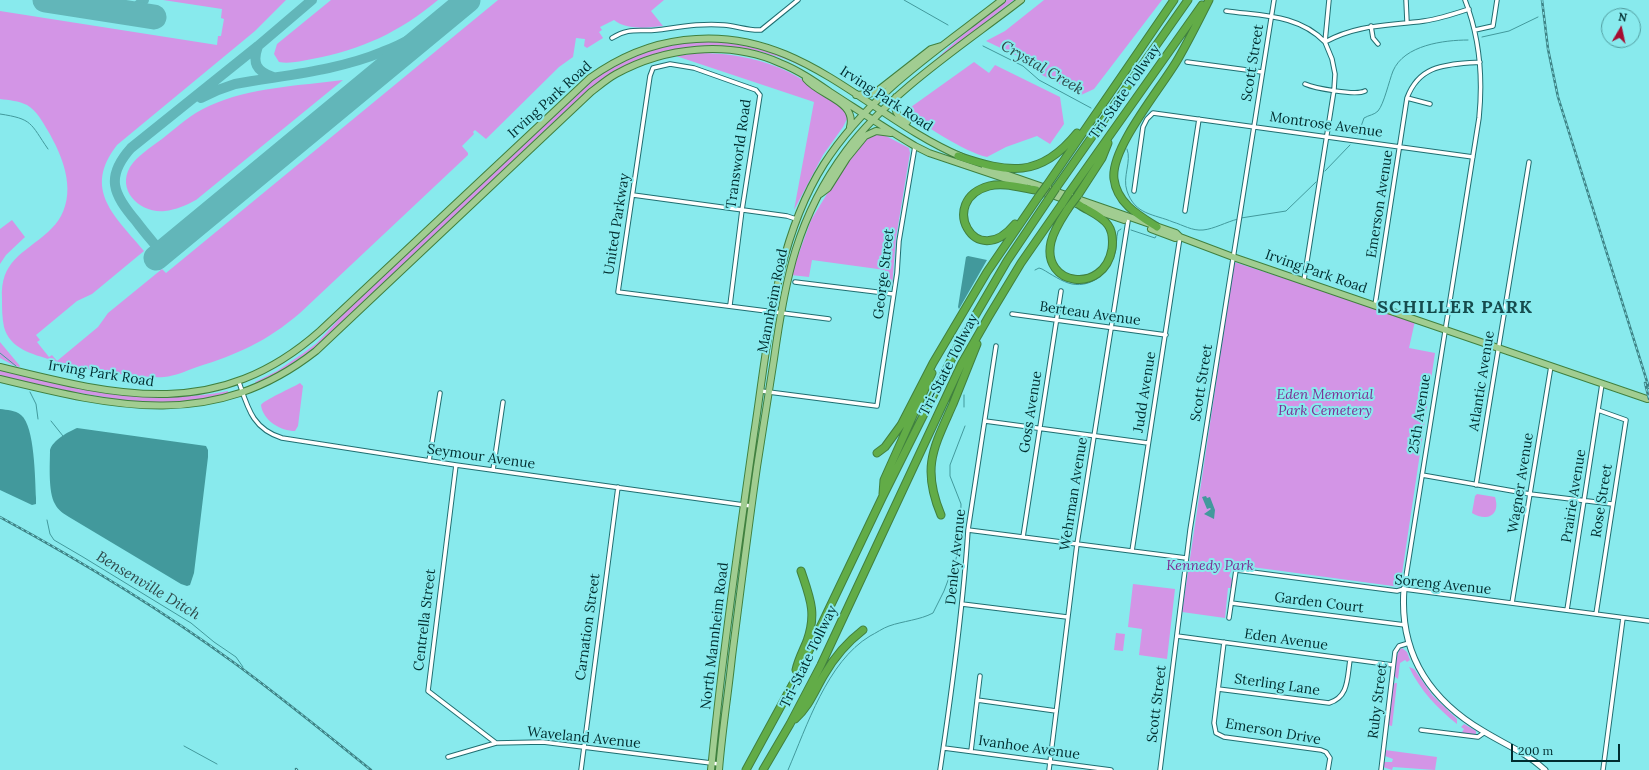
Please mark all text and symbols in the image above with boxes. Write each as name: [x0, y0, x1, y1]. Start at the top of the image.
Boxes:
north arrow: [1601, 8, 1641, 48]
text: N: [1617, 10, 1628, 25]
street label: Scott Street: [1239, 23, 1267, 103]
water label: Crystal Creek: [997, 37, 1087, 99]
street label: Tri-State Tollway: [1086, 41, 1164, 143]
street label: Irving Park Road: [505, 58, 595, 142]
street label: Irving Park Road: [837, 63, 935, 135]
street label: Transworld Road: [723, 98, 755, 210]
street label: Montrose Avenue: [1268, 109, 1384, 141]
street label: Emerson Avenue: [1363, 149, 1397, 259]
street label: United Parkway: [601, 172, 633, 276]
street label: George Street: [870, 228, 898, 320]
street label: Irving Park Road: [1263, 247, 1369, 297]
street label: Mannheim Road: [755, 248, 791, 354]
district label: SCHILLER PARK: [1377, 297, 1533, 319]
street label: Berteau Avenue: [1038, 299, 1142, 329]
street label: Tri-State Tollway: [916, 311, 982, 419]
street label: Atlantic Avenue: [1466, 330, 1498, 432]
street label: Scott Street: [1188, 343, 1216, 423]
street label: Judd Avenue: [1130, 350, 1160, 434]
street label: Irving Park Road: [47, 357, 155, 391]
street label: Goss Avenue: [1016, 370, 1046, 454]
street label: 25th Avenue: [1405, 373, 1435, 455]
park label: Eden Memorial Park Cemetery: [1277, 387, 1373, 420]
street label: Wagner Avenue: [1505, 431, 1537, 535]
street label: Wehrman Avenue: [1057, 436, 1091, 552]
street label: Seymour Avenue: [426, 441, 536, 473]
street label: Prairie Avenue: [1558, 448, 1590, 544]
street label: Rose Street: [1588, 463, 1616, 539]
street label: Denley Avenue: [943, 508, 969, 606]
water label: Bensenville Ditch: [93, 548, 203, 624]
park label: Kennedy Park: [1166, 558, 1254, 574]
street label: North Mannheim Road: [698, 562, 732, 710]
street label: Centrella Street: [410, 568, 440, 672]
street label: Carnation Street: [572, 572, 604, 682]
street label: Soreng Avenue: [1394, 572, 1492, 598]
street label: Garden Court: [1273, 589, 1365, 617]
street label: Tri-State Tollway: [777, 603, 841, 711]
street label: Eden Avenue: [1243, 626, 1329, 654]
street label: Ruby Street: [1365, 662, 1391, 740]
street label: Scott Street: [1144, 664, 1170, 744]
street label: Sterling Lane: [1233, 671, 1321, 699]
street label: Emerson Drive: [1224, 715, 1322, 749]
street label: Waveland Avenue: [526, 724, 642, 752]
street label: Ivanhoe Avenue: [977, 733, 1081, 763]
scale bar: [1513, 736, 1622, 762]
text: 200 m: [1518, 743, 1553, 758]

